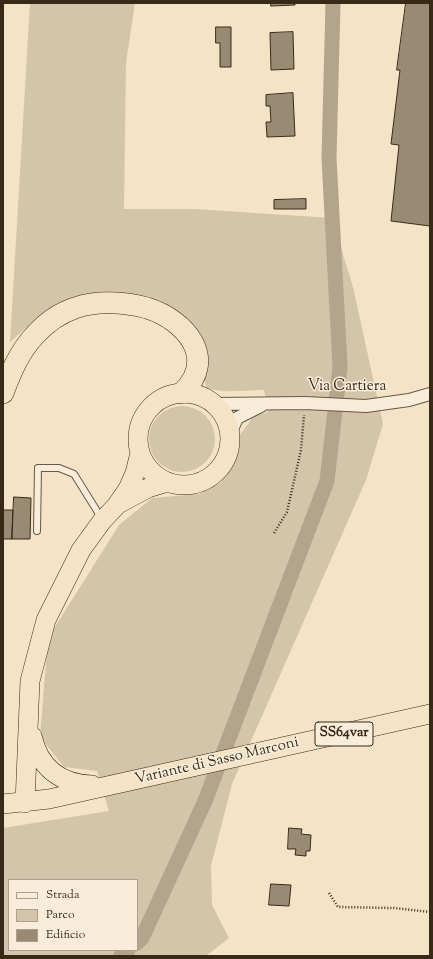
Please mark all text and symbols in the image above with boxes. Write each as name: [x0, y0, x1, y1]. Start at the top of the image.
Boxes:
street label: Via Cartiera: [308, 378, 386, 396]
road number: SS64var: [315, 722, 373, 746]
street label: Variante di Sasso Marconi: [133, 734, 301, 790]
legend: [8, 879, 138, 951]
text: Strada: [46, 886, 79, 904]
text: Parco: [46, 906, 74, 924]
text: Edificio: [46, 926, 85, 944]

